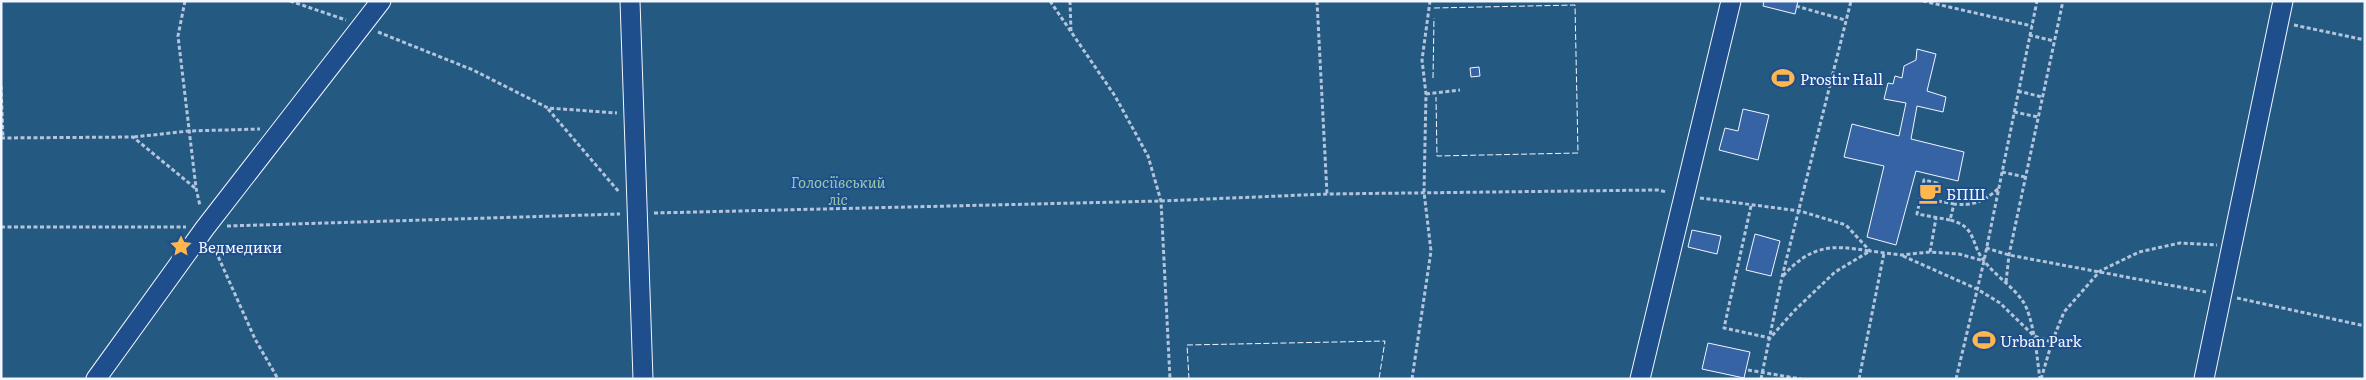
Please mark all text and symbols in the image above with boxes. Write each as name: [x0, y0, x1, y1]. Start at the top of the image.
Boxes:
sports icon: Prostir Hall: [1770, 65, 1796, 91]
place label: Prostir Hall: [1800, 67, 1883, 90]
park label: Голосіївський ліс: [791, 170, 885, 210]
cafe icon: БПШ: [1917, 180, 1943, 206]
place label: БПШ: [1946, 182, 1986, 205]
place icon: Ведмедики: [168, 233, 194, 259]
place label: Ведмедики: [198, 235, 282, 258]
sports icon: Urban Park: [1971, 327, 1997, 353]
place label: Urban Park: [2000, 329, 2082, 352]

